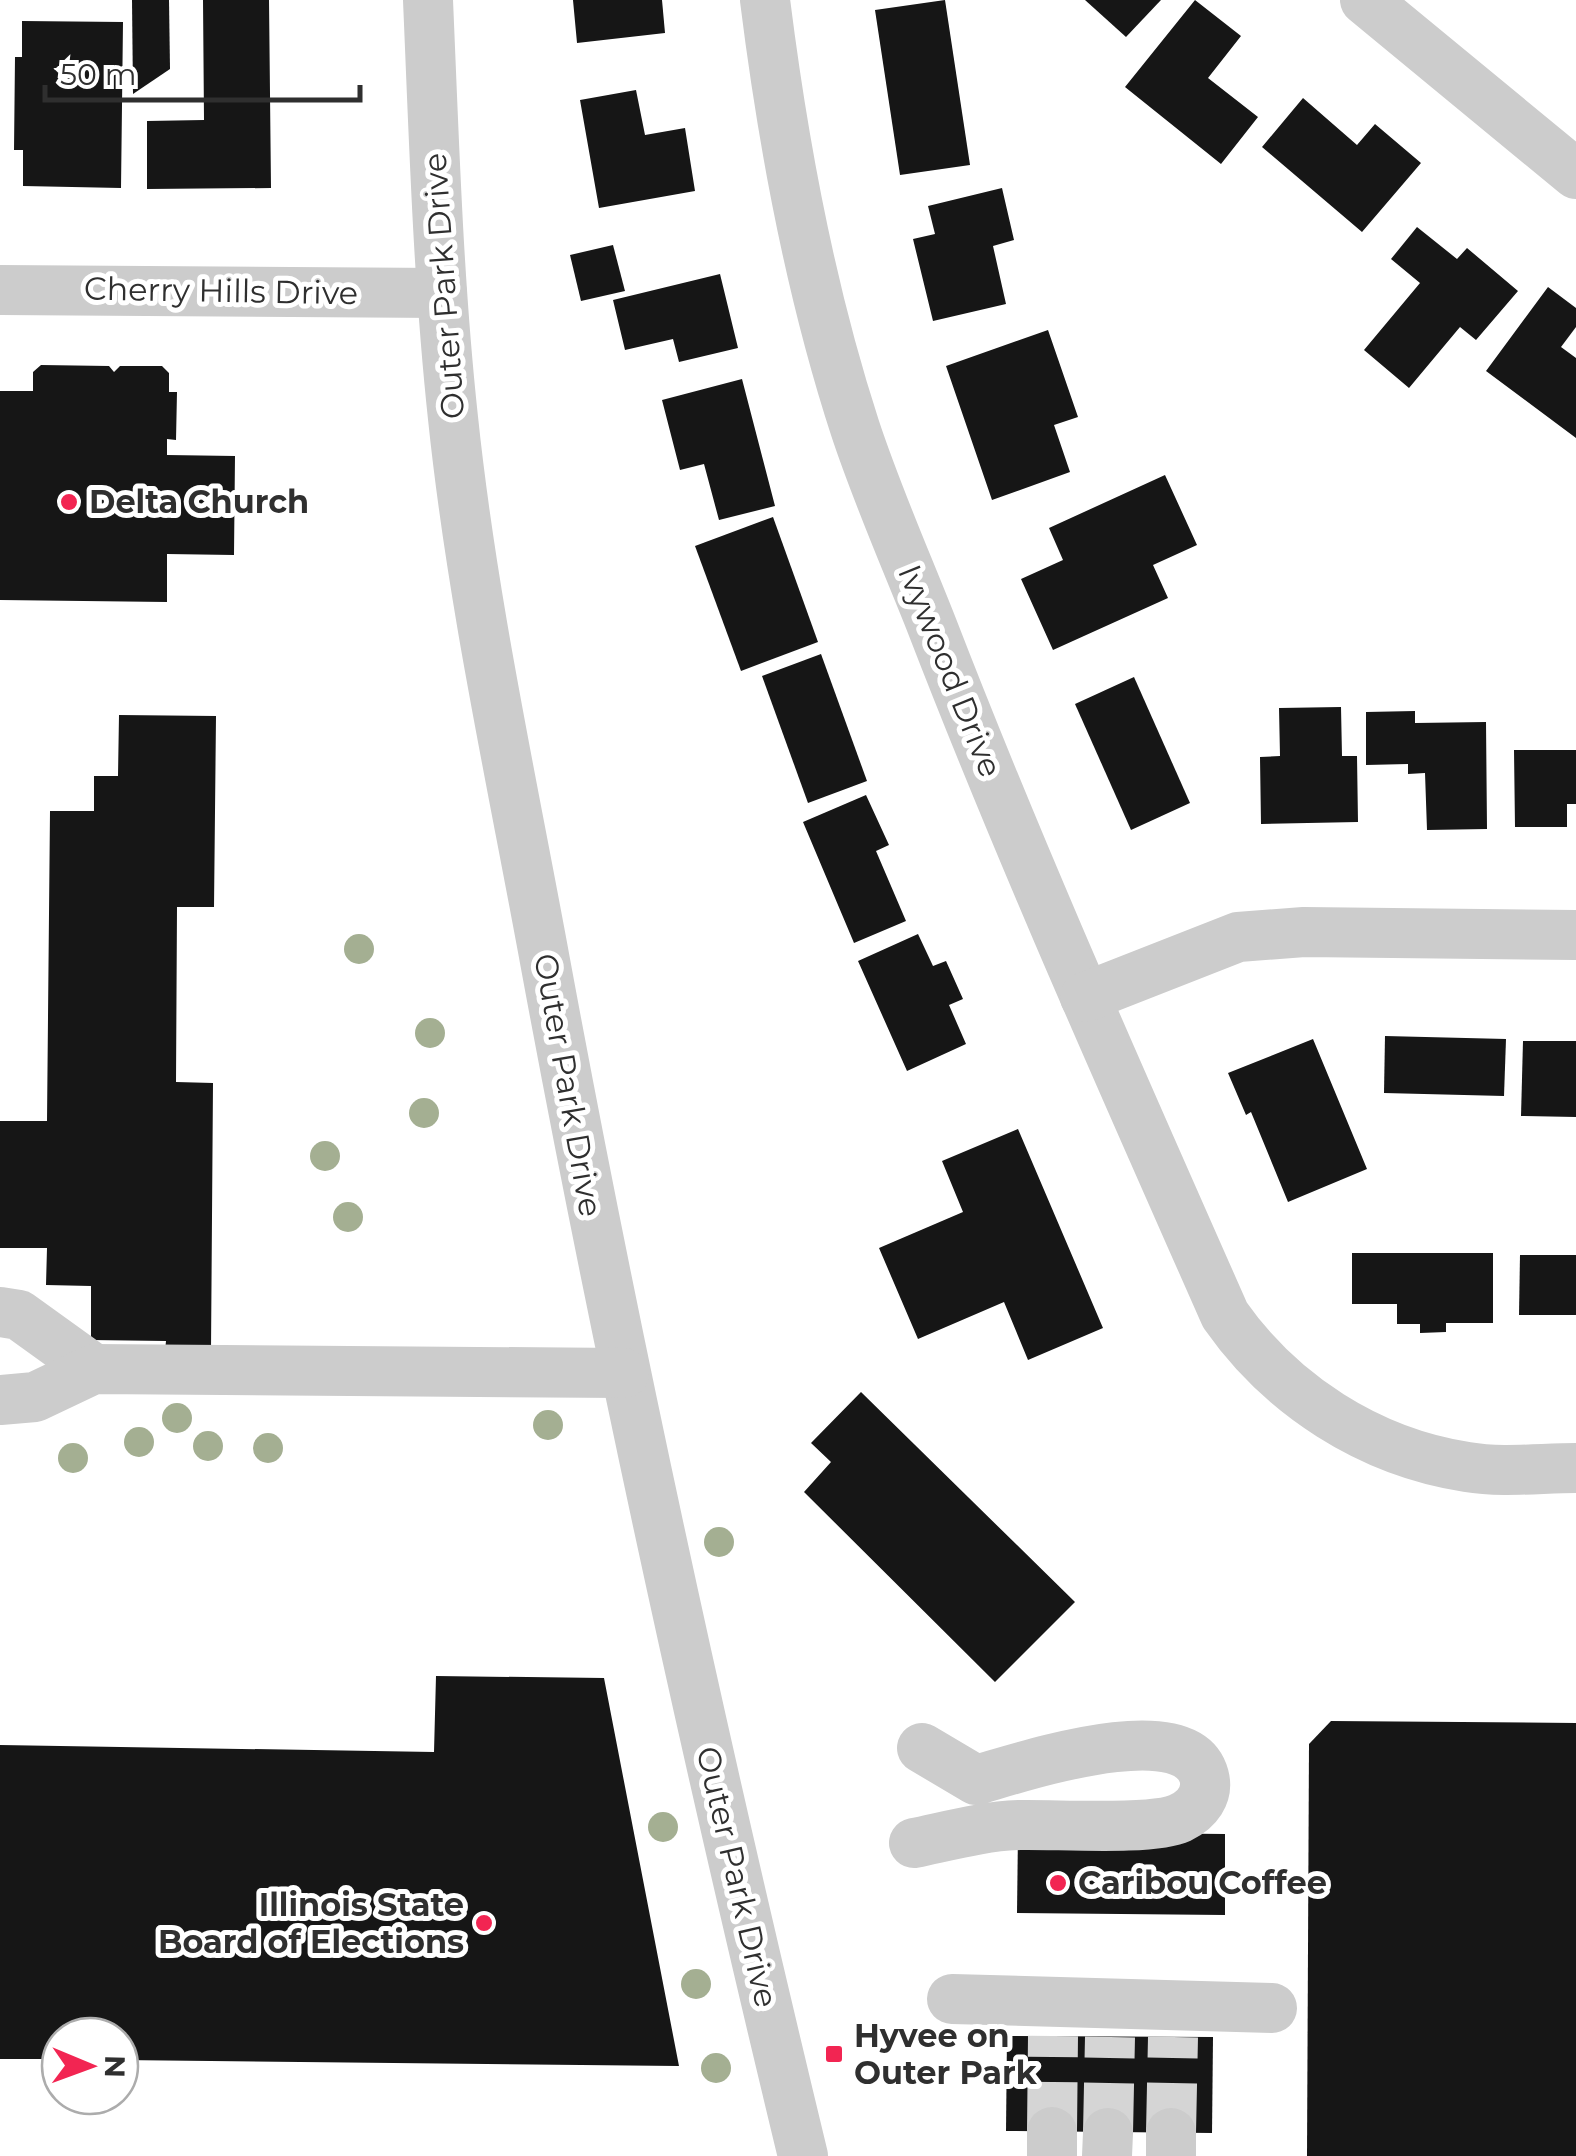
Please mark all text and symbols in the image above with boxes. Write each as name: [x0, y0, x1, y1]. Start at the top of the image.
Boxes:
scale bar: [45, 40, 360, 102]
text: 50 m: [60, 56, 137, 93]
street label: Outer Park Drive: [415, 152, 472, 420]
street label: Cherry Hills Drive: [84, 269, 358, 312]
place label: Delta Church: [89, 482, 309, 521]
marker: Delta Church: [58, 491, 80, 513]
street label: Ivywood Drive: [890, 559, 1011, 783]
street label: Outer Park Drive: [526, 950, 611, 1220]
street label: Outer Park Drive: [689, 1743, 786, 2011]
place label: Caribou Coffee: [1078, 1863, 1327, 1902]
marker: Caribou Coffee: [1047, 1872, 1069, 1894]
place label: Illinois State Board of Elections: [158, 1885, 464, 1961]
marker: Illinois State Board of Elections: [473, 1912, 495, 1934]
north arrow: [40, 2016, 140, 2116]
place label: Hyvee on Outer Park: [854, 2016, 1038, 2092]
marker: Hyvee on Outer Park: [823, 2043, 845, 2065]
text: N: [98, 2055, 132, 2078]

